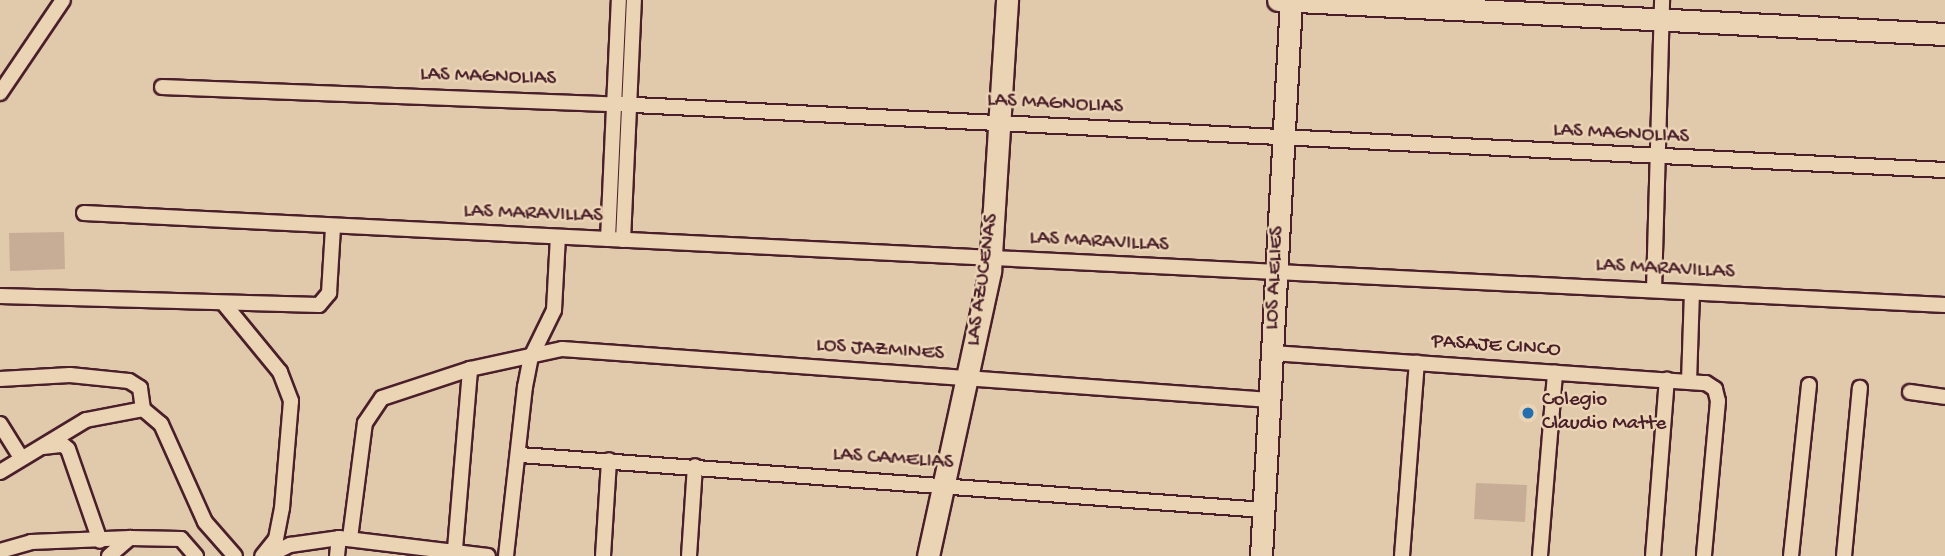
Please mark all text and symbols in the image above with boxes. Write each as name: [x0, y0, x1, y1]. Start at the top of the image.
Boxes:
street label: LAS MAGNOLIAS: [419, 63, 557, 93]
street label: LAS MAGNOLIAS: [986, 89, 1124, 121]
street label: LAS MAGNOLIAS: [1552, 119, 1690, 151]
street label: LAS MARAVILLAS: [463, 200, 603, 230]
street label: LAS AZUCENAS: [962, 212, 1006, 348]
street label: LOS ALELIES: [1261, 226, 1291, 330]
street label: LAS MARAVILLAS: [1029, 227, 1169, 259]
street label: LAS MARAVILLAS: [1595, 254, 1735, 286]
street label: PASAJE CINCO: [1431, 330, 1561, 364]
street label: LOS JAZMINES: [815, 334, 945, 368]
place label: Colegio Claudio Matte: [1542, 388, 1666, 438]
marker: Colegio Claudio Matte: [1520, 405, 1536, 421]
street label: LAS CAMELIAS: [832, 443, 954, 477]

